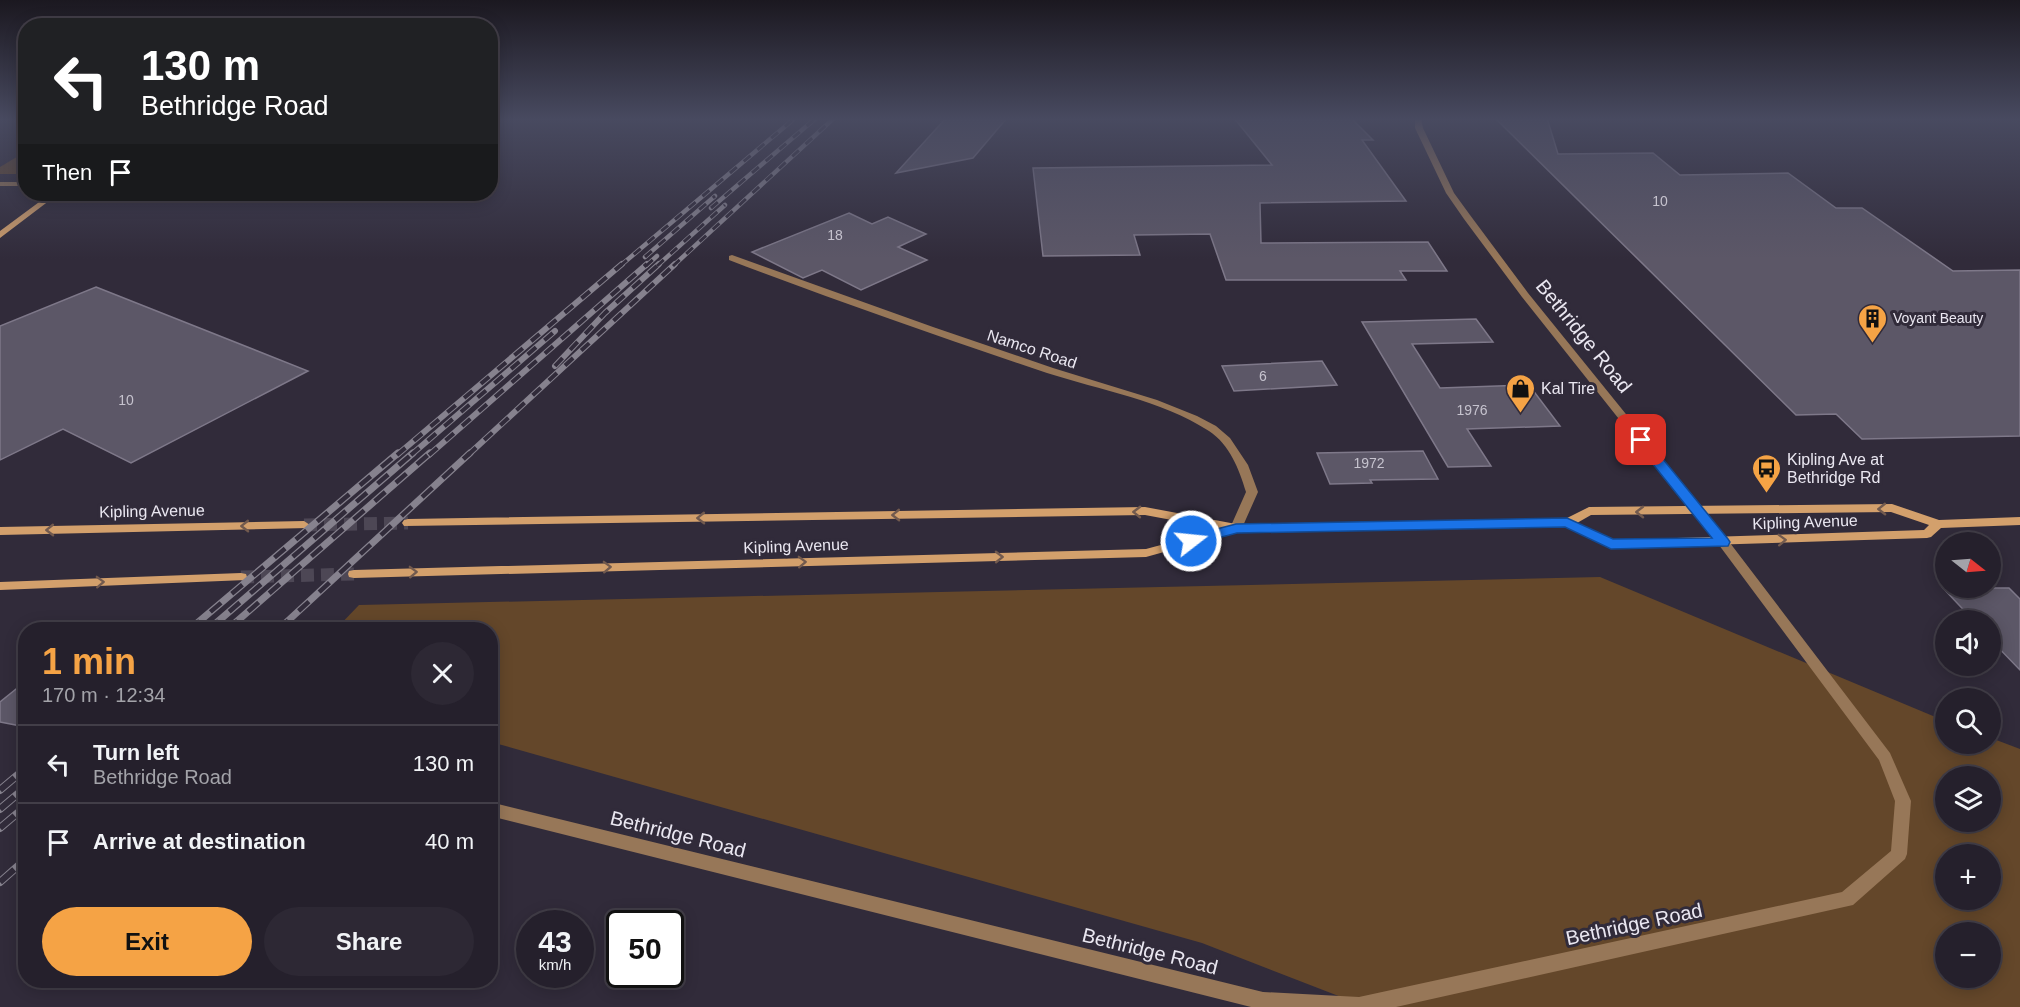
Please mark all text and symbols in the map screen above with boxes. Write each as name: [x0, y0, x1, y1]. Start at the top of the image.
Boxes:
icon: left: [42, 42, 120, 120]
text: 130 m: [141, 42, 260, 89]
text: Bethridge Road: [141, 91, 329, 121]
icon: arrive: [104, 156, 137, 189]
text: Then: [42, 160, 92, 185]
house number: 10: [1652, 193, 1668, 209]
house number: 18: [827, 227, 843, 243]
street label: Bethridge Road: [1532, 275, 1636, 397]
building icon: Voyant Beauty: [1856, 302, 1888, 344]
place label: Voyant Beauty: [1893, 310, 1983, 326]
street label: Namco Road: [985, 326, 1079, 372]
house number: 6: [1259, 368, 1267, 384]
shop icon: Kal Tire: [1504, 372, 1536, 414]
place label: Kal Tire: [1541, 380, 1595, 397]
house number: 10: [118, 392, 134, 408]
house number: 1976: [1456, 402, 1488, 418]
pin: [1615, 414, 1666, 465]
icon: arrive: [1624, 423, 1657, 456]
place label: Kipling Ave at Bethridge Rd: [1787, 451, 1884, 486]
bus stop icon: Kipling Ave at Bethridge Rd: [1750, 452, 1782, 494]
house number: 1972: [1353, 455, 1385, 471]
street label: Kipling Avenue: [99, 502, 205, 520]
one-way arrow: [1878, 502, 1887, 515]
one-way arrow: [1133, 505, 1142, 518]
one-way arrow: [1636, 506, 1645, 518]
one-way arrow: [892, 508, 901, 521]
position arrow: [1159, 509, 1223, 573]
one-way arrow: [697, 512, 706, 524]
street label: Kipling Avenue: [1752, 512, 1858, 532]
one-way arrow: [241, 520, 250, 532]
one-way arrow: [46, 523, 55, 536]
north arrow: [1935, 532, 2001, 598]
map controls: [1935, 532, 2001, 988]
one-way arrow: [1777, 533, 1786, 546]
street label: Kipling Avenue: [743, 536, 849, 556]
one-way arrow: [995, 551, 1004, 563]
one-way arrow: [798, 556, 807, 568]
one-way arrow: [603, 561, 612, 573]
one-way arrow: [408, 566, 417, 578]
one-way arrow: [96, 576, 105, 589]
button: sound: [1935, 610, 2001, 676]
text: 1 min: [42, 641, 136, 682]
button: close: [411, 642, 474, 705]
text: 170 m · 12:34: [42, 684, 165, 706]
button: search: [1935, 688, 2001, 754]
text: Turn left: [93, 740, 179, 765]
icon: left: [42, 748, 75, 781]
text: 130 m: [413, 751, 474, 776]
text: Bethridge Road: [93, 766, 232, 788]
button: layers: [1935, 766, 2001, 832]
street label: Bethridge Road: [608, 807, 748, 861]
icon: arrive: [42, 826, 75, 859]
text: Arrive at destination: [93, 829, 306, 854]
text: 40 m: [425, 829, 474, 854]
button: +: [1935, 844, 2001, 910]
street label: Bethridge Road: [1564, 899, 1704, 949]
button: Exit: [42, 907, 252, 976]
button: Share: [264, 907, 474, 976]
speed limit sign: 50: [606, 910, 684, 988]
button: −: [1935, 922, 2001, 988]
street label: Bethridge Road: [1080, 924, 1220, 978]
text: 43: [538, 925, 572, 958]
text: km/h: [539, 956, 571, 973]

